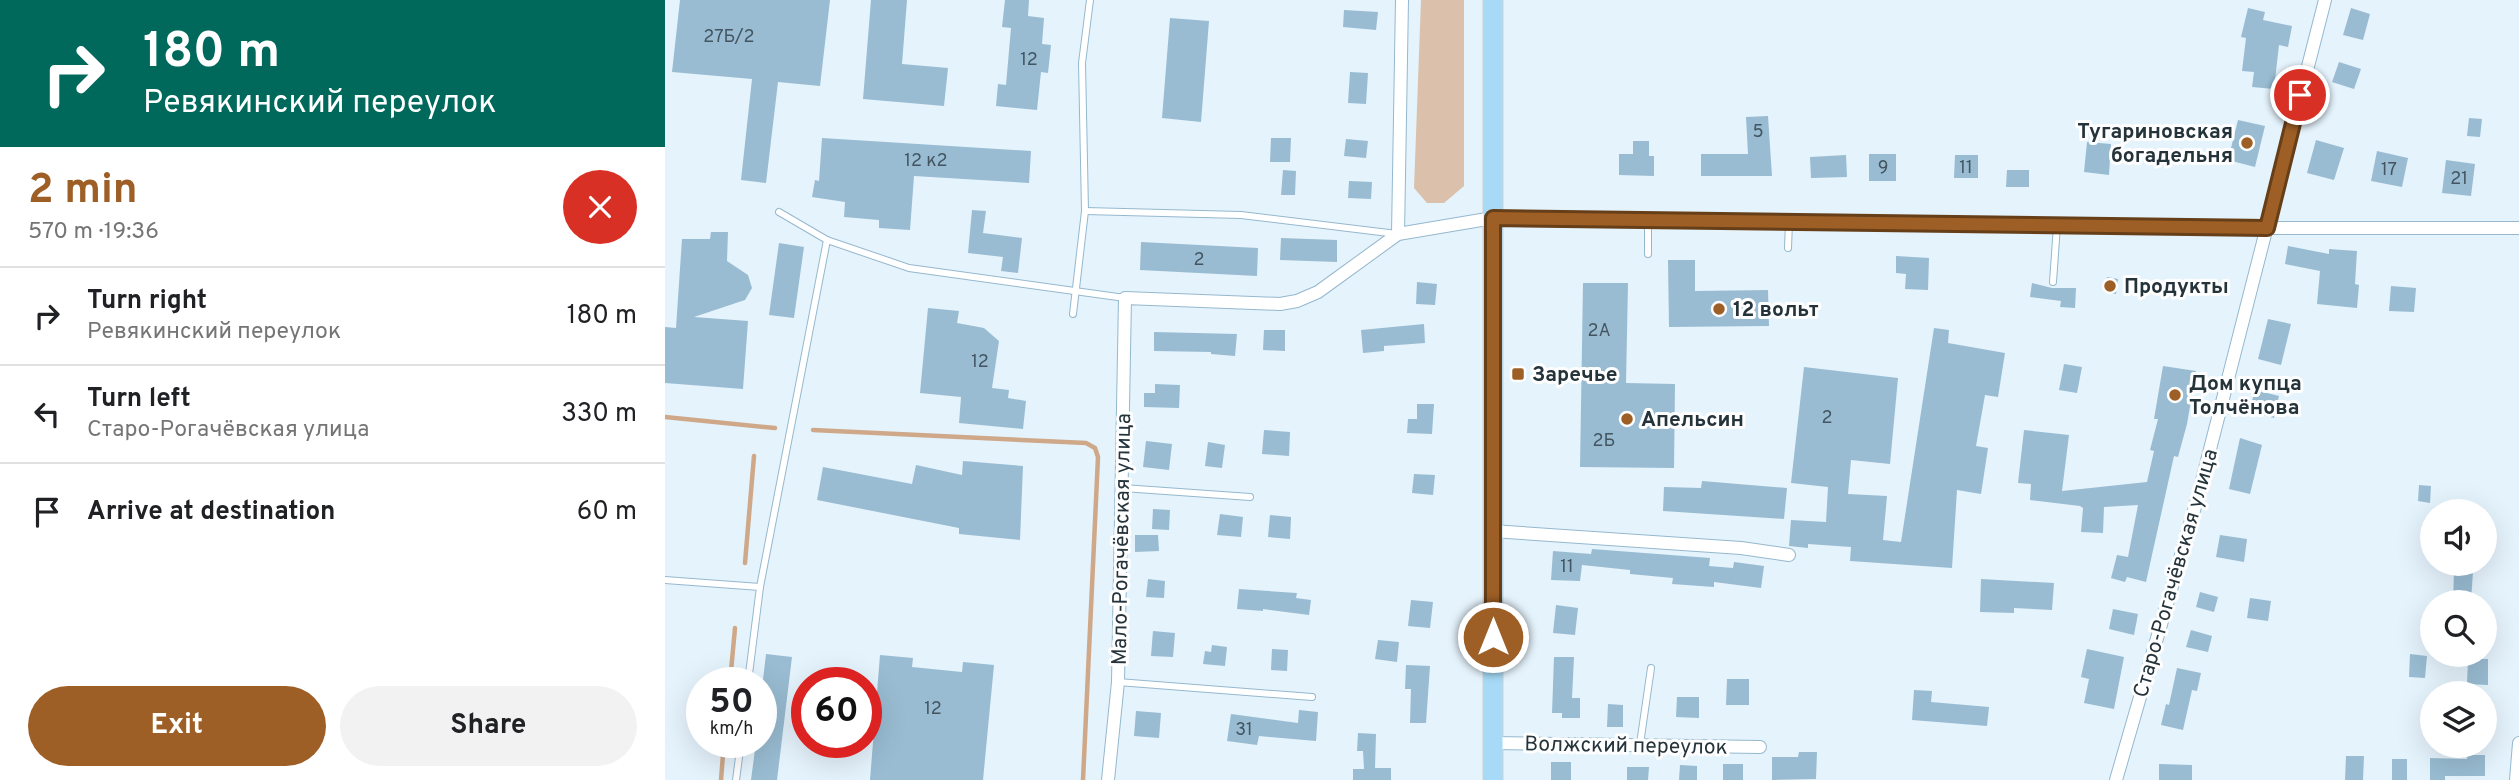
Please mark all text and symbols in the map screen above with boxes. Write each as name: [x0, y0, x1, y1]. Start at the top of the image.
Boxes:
text: 180 m: [143, 23, 280, 85]
house number: 27Б/2: [703, 26, 755, 49]
icon: right: [28, 28, 119, 119]
house number: 12: [1020, 49, 1038, 72]
pin: [2270, 65, 2330, 125]
icon: arrive: [2281, 76, 2319, 114]
text: Ревякинский переулок: [143, 84, 496, 124]
place label: Тугариновская богадельня: [2077, 119, 2233, 170]
house number: 5: [1752, 121, 1764, 144]
marker: Тугариновская богадельня: [2239, 135, 2255, 151]
house number: 12 к2: [904, 150, 948, 173]
house number: 9: [1878, 157, 1888, 180]
house number: 11: [1959, 157, 1973, 180]
house number: 17: [2381, 159, 2397, 182]
text: 2 min: [28, 165, 138, 218]
house number: 21: [2450, 168, 2468, 191]
button: close: [563, 170, 637, 244]
text: 570 m · 19:36: [28, 218, 159, 247]
house number: 2: [1193, 249, 1205, 272]
place label: Продукты: [2124, 274, 2229, 301]
marker: Продукты: [2102, 278, 2118, 294]
text: Turn right: [87, 285, 207, 318]
icon: right: [28, 297, 66, 335]
place label: 12 вольт: [1733, 297, 1819, 324]
text: 180 m: [567, 300, 637, 333]
marker: 12 вольт: [1711, 301, 1727, 317]
text: Ревякинский переулок: [87, 318, 341, 347]
house number: 2А: [1587, 320, 1611, 343]
house number: 12: [971, 351, 989, 374]
place label: Заречье: [1532, 362, 1617, 389]
marker: Заречье: [1510, 366, 1526, 382]
place label: Дом купца Толчёнова: [2189, 371, 2302, 422]
text: Turn left: [87, 383, 191, 416]
marker: Дом купца Толчёнова: [2167, 387, 2183, 403]
icon: left: [28, 395, 66, 433]
text: 330 m: [561, 398, 637, 431]
place label: Апельсин: [1641, 407, 1744, 434]
house number: 2: [1821, 407, 1833, 430]
marker: Апельсин: [1619, 411, 1635, 427]
street label: Мало-Рогачёвская улица: [1107, 413, 1138, 665]
text: Старо-Рогачёвская улица: [87, 416, 369, 445]
house number: 2Б: [1593, 430, 1615, 453]
street label: Старо-Рогачёвская улица: [2128, 446, 2225, 701]
icon: arrive: [28, 493, 66, 531]
text: Arrive at destination: [87, 496, 335, 529]
text: 60 m: [577, 496, 637, 529]
map controls: [2420, 499, 2497, 758]
button: sound: [2420, 499, 2497, 576]
house number: 11: [1560, 556, 1574, 579]
button: search: [2420, 590, 2497, 667]
position arrow: [1456, 600, 1530, 674]
speed limit sign: 60: [791, 667, 882, 758]
text: 50: [709, 681, 754, 725]
button: layers: [2420, 681, 2497, 758]
button: Exit: [28, 686, 326, 766]
button: Share: [340, 686, 637, 766]
house number: 12: [924, 698, 942, 721]
text: km/h: [710, 718, 753, 741]
house number: 31: [1235, 719, 1253, 742]
street label: Волжский переулок: [1524, 731, 1728, 762]

